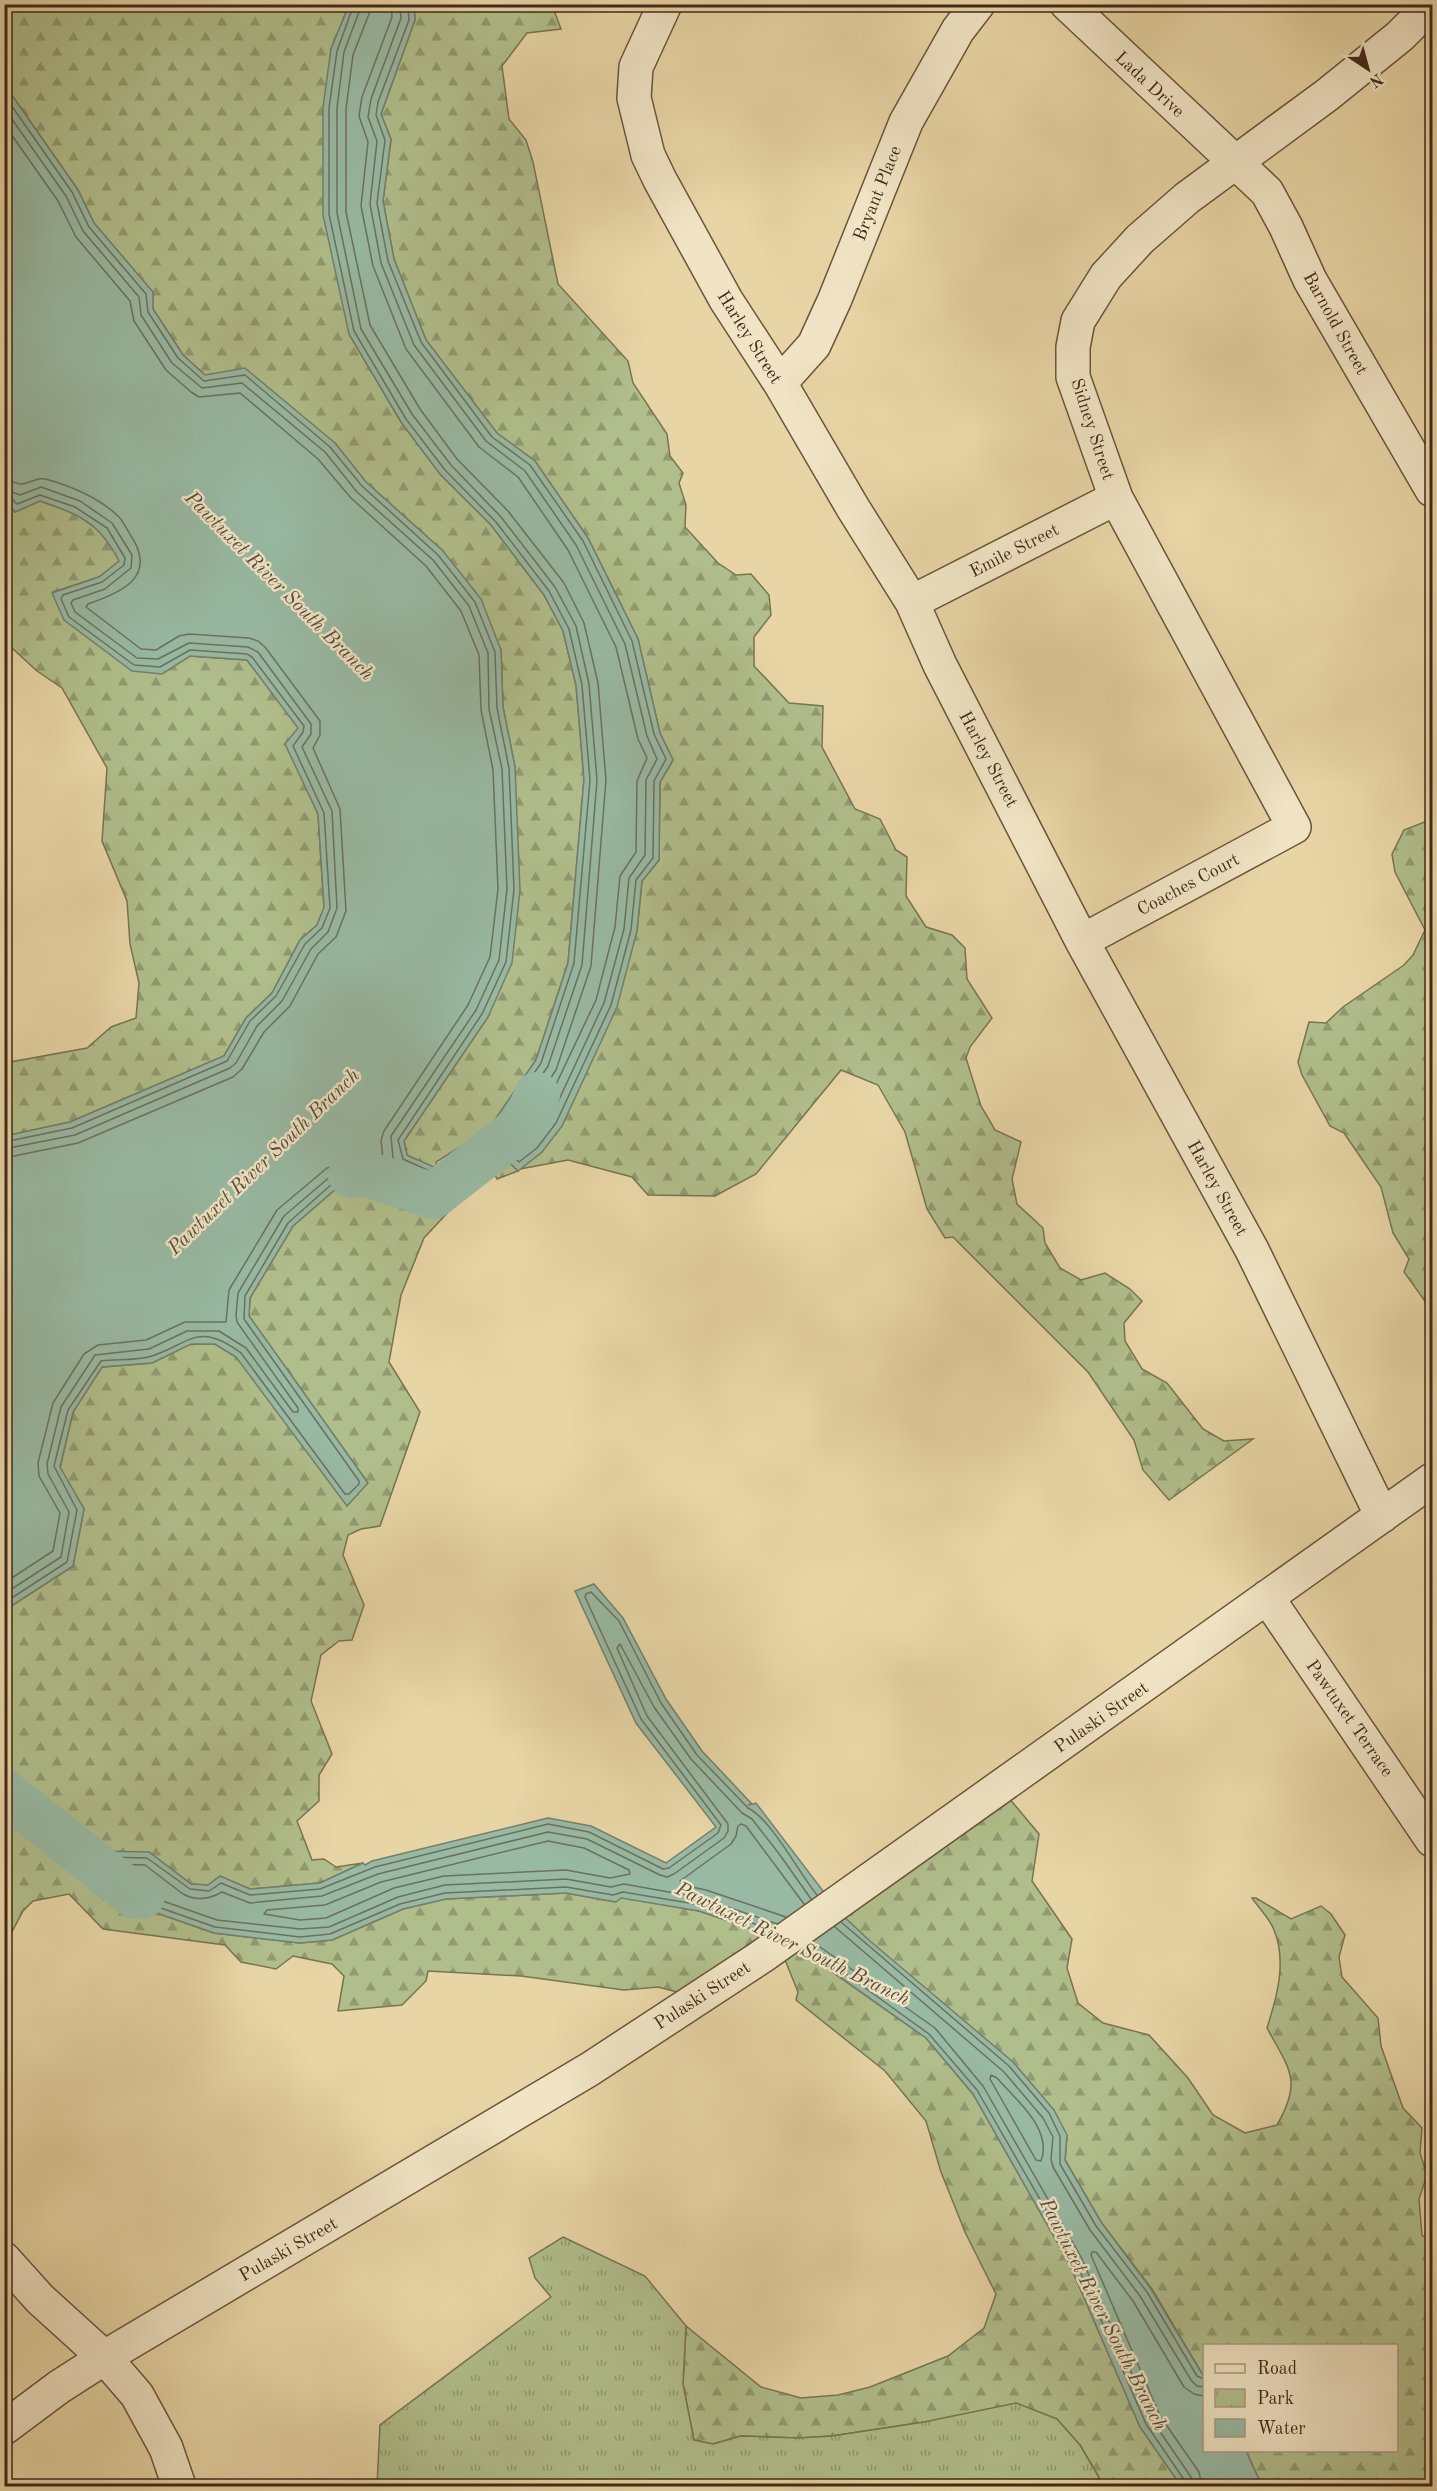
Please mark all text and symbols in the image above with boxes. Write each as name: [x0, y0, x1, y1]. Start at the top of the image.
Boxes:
north arrow: [1338, 39, 1398, 99]
street label: Lada Drive: [1111, 48, 1187, 121]
text: N: [1365, 69, 1385, 90]
street label: Bryant Place: [851, 143, 905, 243]
street label: Barnold Street: [1300, 269, 1371, 378]
street label: Harley Street: [713, 288, 785, 387]
street label: Sidney Street: [1067, 376, 1117, 482]
water label: Pawtuxet River South Branch: [180, 487, 377, 685]
street label: Emile Street: [967, 521, 1062, 581]
street label: Harley Street: [955, 708, 1021, 810]
street label: Coaches Court: [1134, 850, 1243, 919]
water label: Pawtuxet River South Branch: [164, 1066, 364, 1260]
street label: Harley Street: [1184, 1138, 1251, 1239]
street label: Pawtuxet Terrace: [1302, 1657, 1396, 1780]
street label: Pulaski Street: [1051, 1679, 1152, 1757]
water label: Pawtuxet River South Branch: [671, 1879, 912, 2010]
street label: Pulaski Street: [651, 1958, 754, 2033]
water label: Pawtuxet River South Branch: [1034, 2194, 1170, 2434]
street label: Pulaski Street: [236, 2214, 341, 2285]
legend: [1203, 2344, 1398, 2452]
text: Road: [1257, 2360, 1297, 2378]
text: Park: [1257, 2390, 1294, 2408]
text: Water: [1257, 2420, 1306, 2438]

